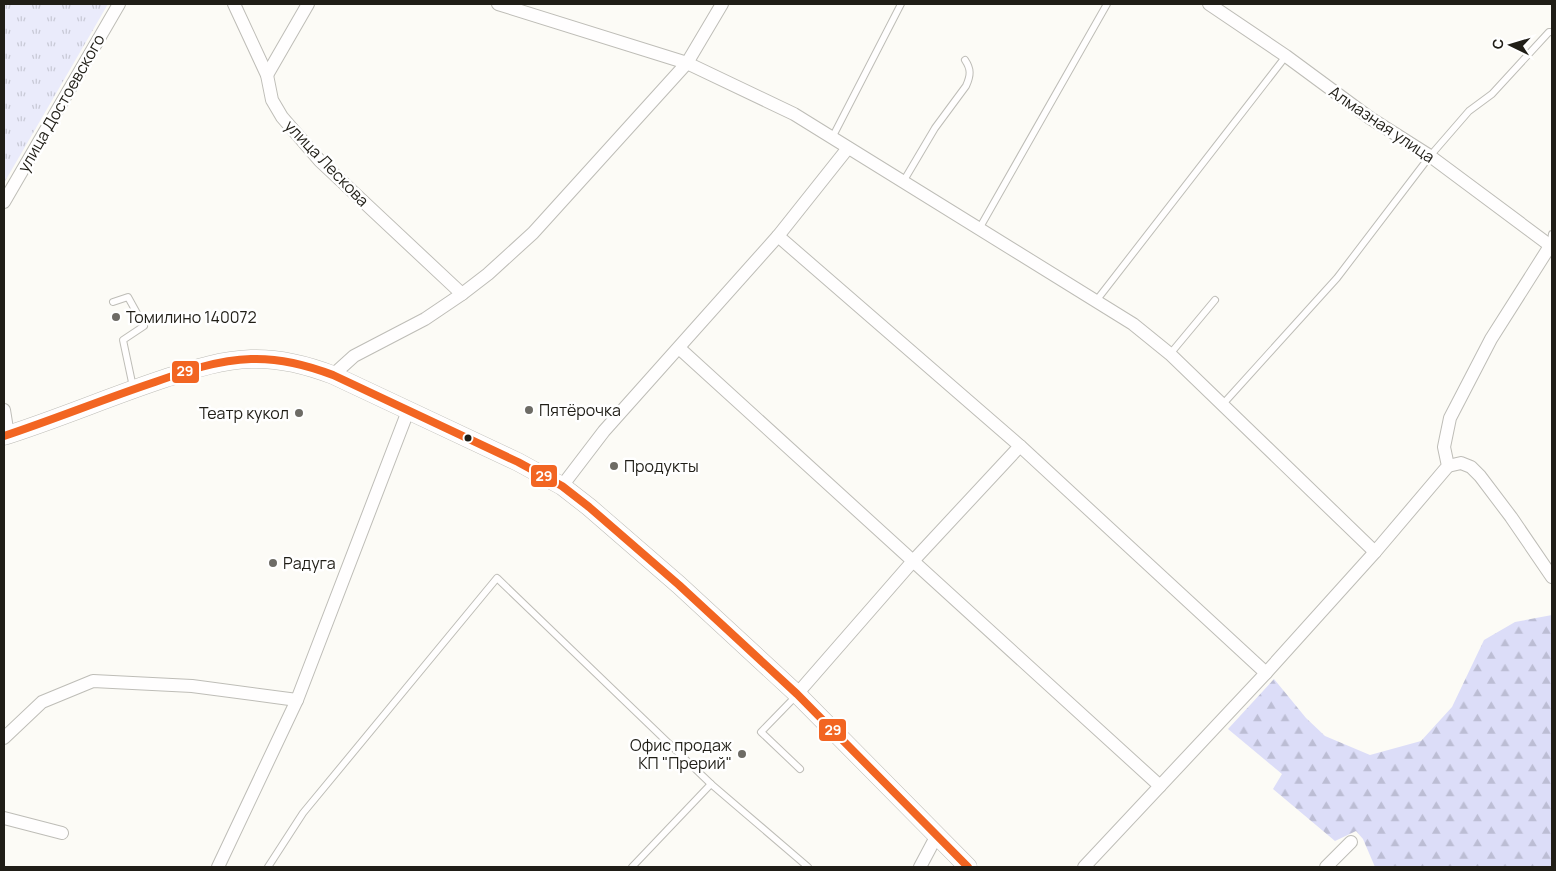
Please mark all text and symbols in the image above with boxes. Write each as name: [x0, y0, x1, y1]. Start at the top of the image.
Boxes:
north arrow: [1486, 20, 1536, 70]
street label: улица Достоевского: [12, 30, 110, 176]
text: С: [1488, 38, 1507, 50]
street label: Алмазная улица: [1325, 80, 1439, 168]
street label: улица Лескова: [280, 115, 374, 211]
place label: Томилино 140072: [126, 306, 257, 328]
marker: Томилино 140072: [110, 311, 122, 323]
line badge: 29: [171, 360, 200, 384]
text: 29: [176, 361, 194, 380]
place label: Пятёрочка: [539, 399, 621, 421]
place label: Театр кукол: [199, 402, 289, 424]
marker: Пятёрочка: [523, 404, 535, 416]
marker: Театр кукол: [293, 407, 305, 419]
unlabelled marker: [463, 433, 473, 443]
place label: Продукты: [624, 455, 699, 477]
marker: Продукты: [608, 460, 620, 472]
line badge: 29: [530, 464, 558, 488]
text: 29: [535, 466, 553, 485]
place label: Радуга: [283, 552, 336, 574]
marker: Радуга: [267, 557, 279, 569]
line badge: 29: [818, 718, 847, 742]
text: 29: [824, 720, 842, 739]
place label: Офис продаж КП "Прерий": [630, 734, 733, 774]
marker: Офис продаж КП "Прерий": [736, 748, 748, 760]

